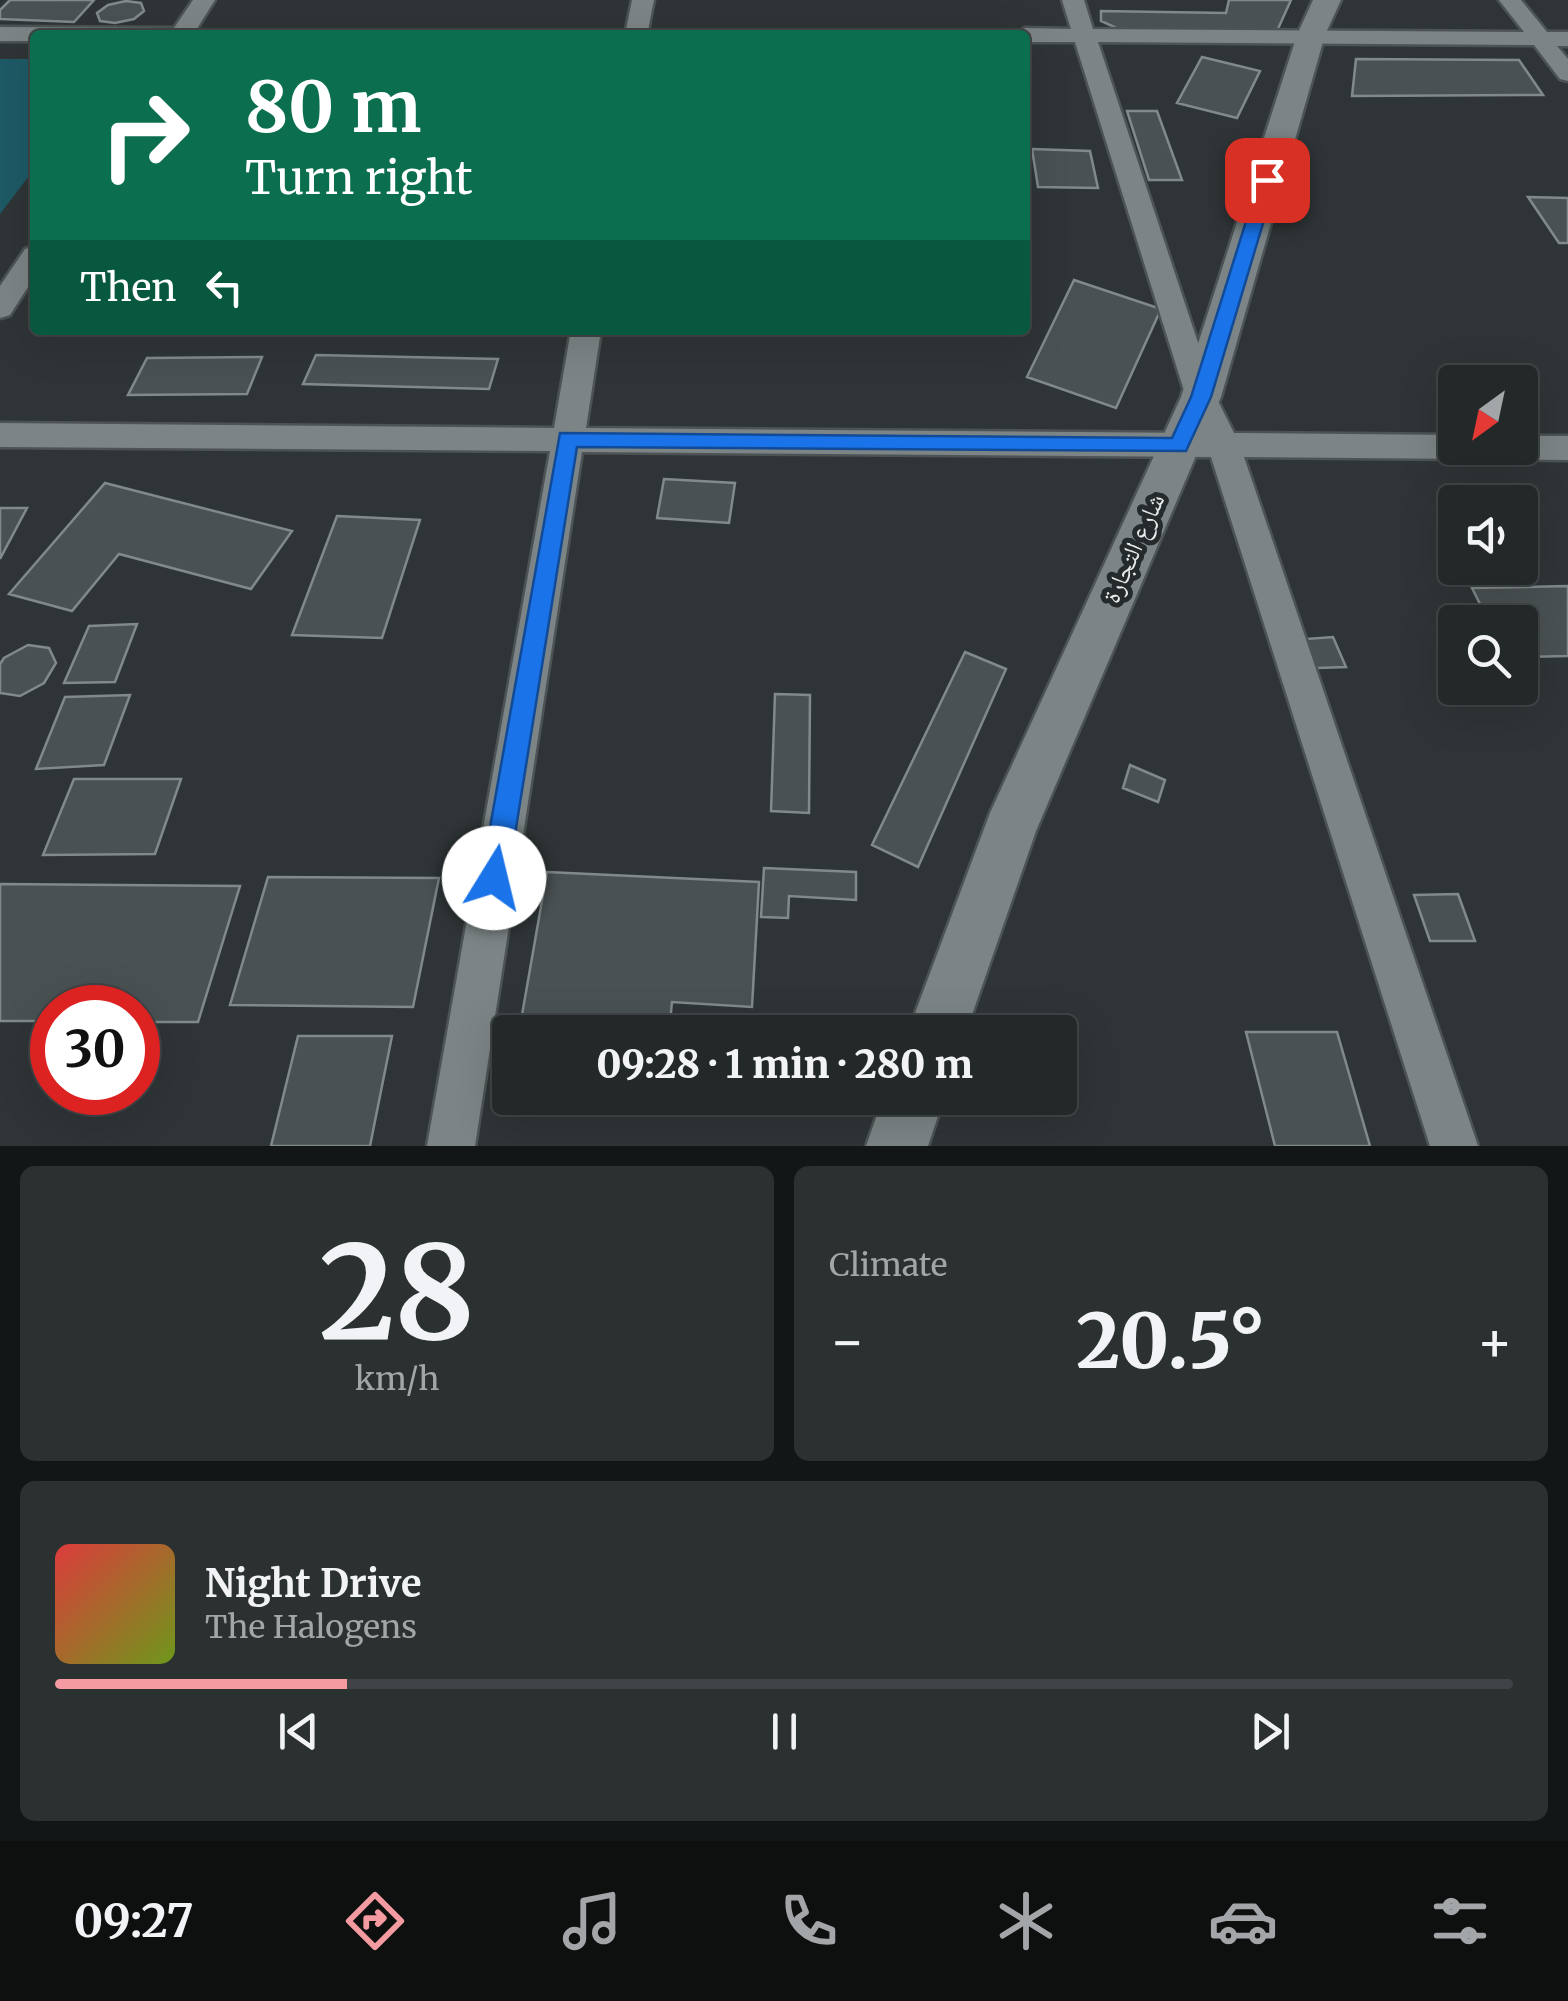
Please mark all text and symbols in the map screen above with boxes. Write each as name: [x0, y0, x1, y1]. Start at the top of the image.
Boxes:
text: 80 m: [245, 63, 421, 151]
icon: right: [80, 70, 210, 200]
pin: [1225, 138, 1310, 223]
text: Turn right: [245, 150, 473, 206]
icon: arrive: [1240, 153, 1295, 208]
icon: left: [197, 260, 252, 315]
text: Then: [80, 264, 177, 311]
north arrow: [1438, 365, 1538, 465]
map controls: [1438, 365, 1538, 705]
button: sound: [1438, 485, 1538, 585]
street label: شارع التجارة: [1095, 488, 1171, 608]
button: search: [1438, 605, 1538, 705]
position arrow: [442, 826, 546, 930]
speed limit sign: 30: [30, 985, 160, 1115]
text: 09:28 · 1 min · 280 m: [596, 1041, 973, 1088]
text: 28: [319, 1212, 475, 1375]
text: Climate: [829, 1245, 947, 1285]
text: 20.5°: [1076, 1294, 1266, 1388]
text: −: [829, 1307, 866, 1376]
text: +: [1476, 1307, 1513, 1376]
text: km/h: [355, 1359, 439, 1399]
text: Night Drive: [205, 1560, 422, 1607]
text: The Halogens: [205, 1607, 417, 1647]
icon: previous: [271, 1704, 326, 1759]
icon: pause: [757, 1704, 812, 1759]
icon: next: [1243, 1704, 1298, 1759]
icon: directions: [340, 1886, 410, 1956]
icon: music: [557, 1886, 627, 1956]
icon: phone: [774, 1886, 844, 1956]
icon: climate: [991, 1886, 1061, 1956]
icon: car: [1208, 1886, 1278, 1956]
icon: filters: [1425, 1886, 1495, 1956]
text: 09:27: [73, 1893, 193, 1949]

